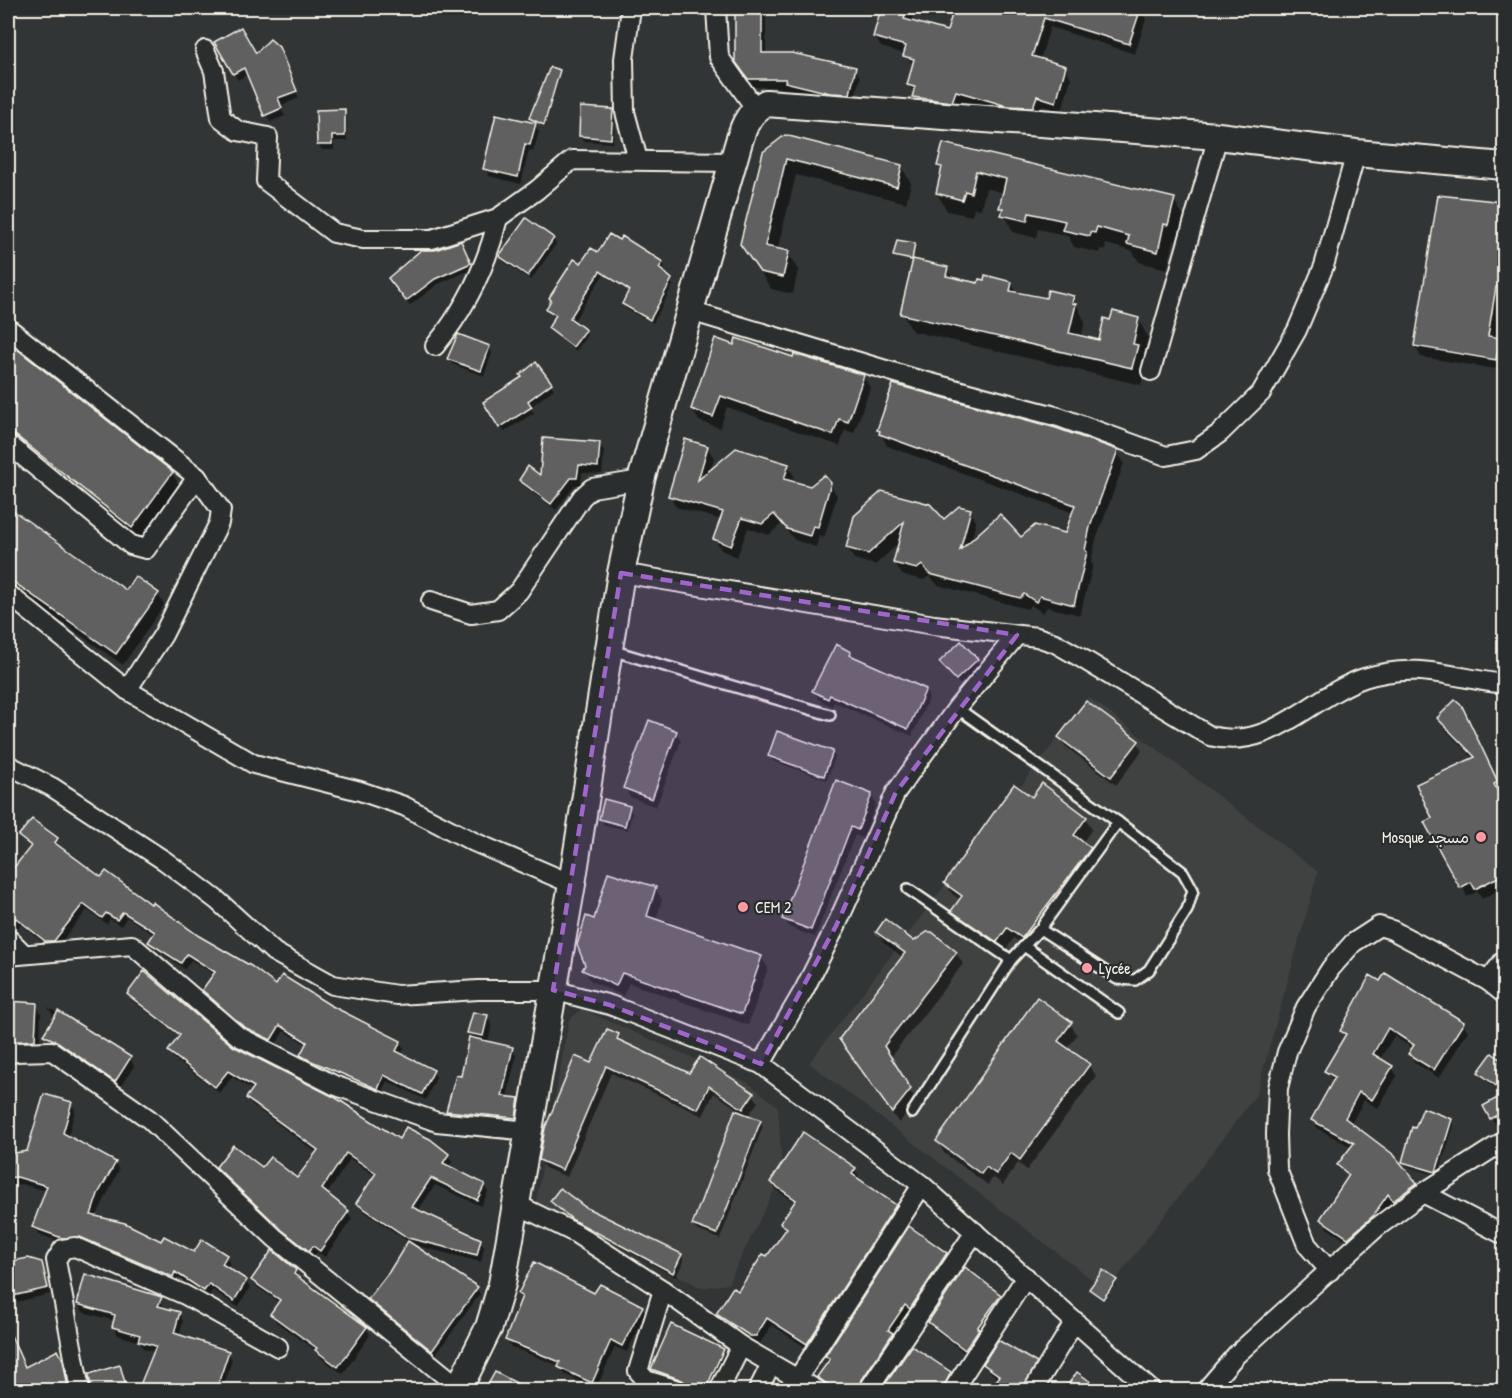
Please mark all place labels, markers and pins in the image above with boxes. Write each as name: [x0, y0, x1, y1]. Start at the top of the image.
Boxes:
place label: Mosque مسجد: [1382, 826, 1469, 848]
marker: Mosque مسجد: [1474, 830, 1488, 844]
place label: CEM 2: [755, 896, 792, 918]
marker: CEM 2: [736, 900, 750, 914]
place label: Lycée: [1099, 957, 1131, 979]
marker: Lycée: [1080, 961, 1094, 975]

